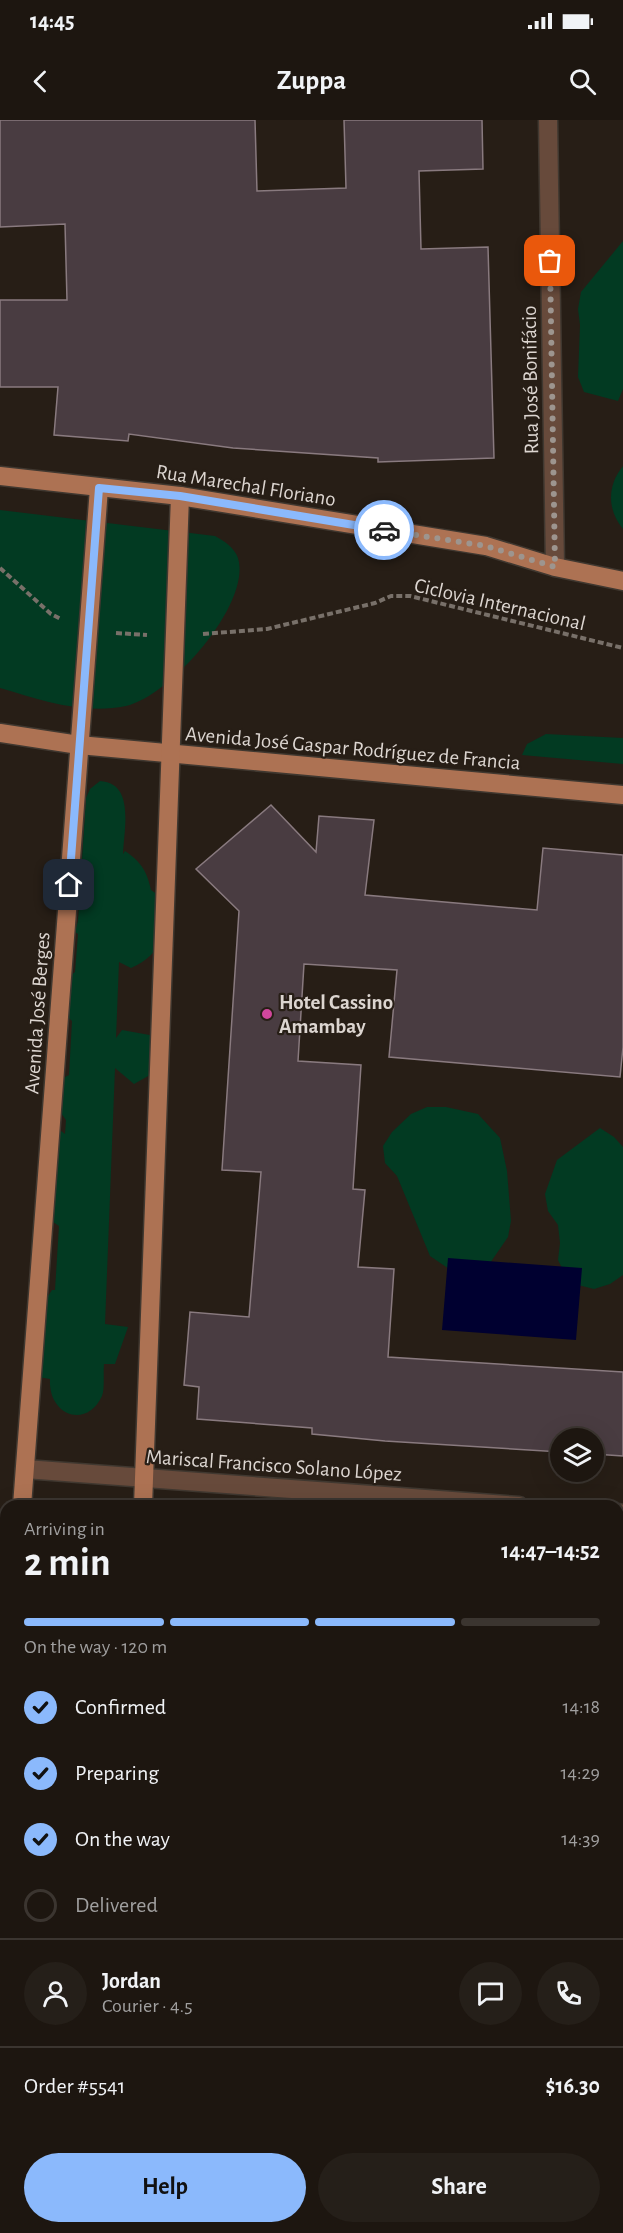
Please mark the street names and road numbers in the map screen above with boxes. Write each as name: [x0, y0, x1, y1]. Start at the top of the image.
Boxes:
street label: Rua José Bonifácio: [519, 305, 542, 455]
street label: Rua Marechal Floriano: [155, 461, 337, 510]
street label: Ciclovia Internacional: [412, 575, 588, 634]
street label: Avenida José Gaspar Rodríguez de Francia: [184, 723, 522, 774]
street label: Avenida José Berges: [21, 931, 54, 1095]
street label: Mariscal Francisco Solano López: [145, 1446, 403, 1485]

